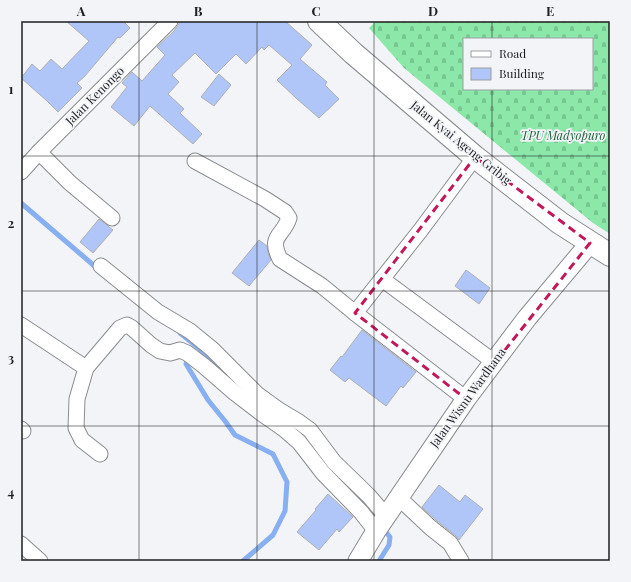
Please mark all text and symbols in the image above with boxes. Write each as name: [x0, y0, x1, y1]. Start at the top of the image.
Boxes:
text: A: [76, 2, 86, 19]
text: B: [194, 2, 203, 19]
text: C: [311, 2, 321, 19]
text: D: [428, 2, 438, 19]
text: E: [546, 2, 554, 19]
legend: [463, 38, 593, 90]
text: Road: [499, 45, 526, 61]
street label: Jalan Kenongo: [61, 62, 127, 129]
text: Building: [499, 65, 545, 81]
text: 1: [9, 80, 14, 97]
street label: Jalan Kyai Ageng Gribig: [407, 96, 516, 188]
park label: TPU Madyopuro: [521, 127, 606, 143]
text: 2: [8, 214, 15, 231]
street label: Jalan Wisnu Wardhana: [425, 344, 509, 451]
text: 3: [8, 349, 14, 366]
text: 4: [8, 483, 15, 500]

